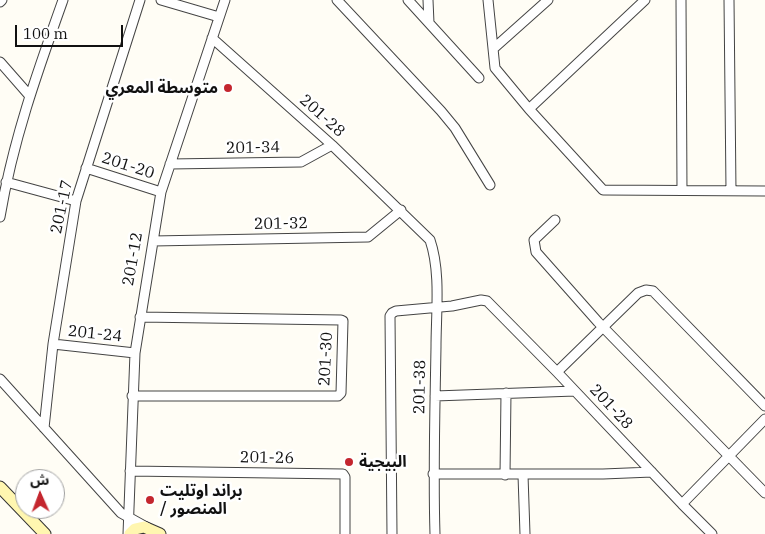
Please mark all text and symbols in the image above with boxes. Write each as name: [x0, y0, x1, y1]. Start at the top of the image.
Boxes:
scale bar: [18, 15, 125, 47]
text: 100 m: [23, 24, 68, 43]
place label: متوسطة المعري: [105, 78, 218, 98]
marker: متوسطة المعري: [222, 82, 234, 94]
street label: 201-28: [295, 91, 349, 141]
street label: 201-34: [226, 138, 280, 158]
street label: 201-20: [99, 148, 157, 184]
street label: 201-17: [47, 178, 77, 236]
street label: 201-32: [254, 214, 308, 234]
street label: 201-12: [119, 231, 147, 287]
street label: 201-24: [67, 322, 123, 346]
street label: 201-30: [315, 331, 337, 387]
street label: 201-38: [410, 360, 430, 414]
street label: 201-28: [585, 381, 637, 433]
street label: 201-26: [240, 448, 294, 468]
place label: البيجية: [359, 452, 407, 472]
marker: البيجية: [343, 456, 355, 468]
north arrow: [15, 469, 65, 519]
text: ش: [30, 471, 49, 489]
place label: براند اوتليت / المنصور: [160, 481, 243, 519]
marker: براند اوتليت / المنصور: [144, 494, 156, 506]

